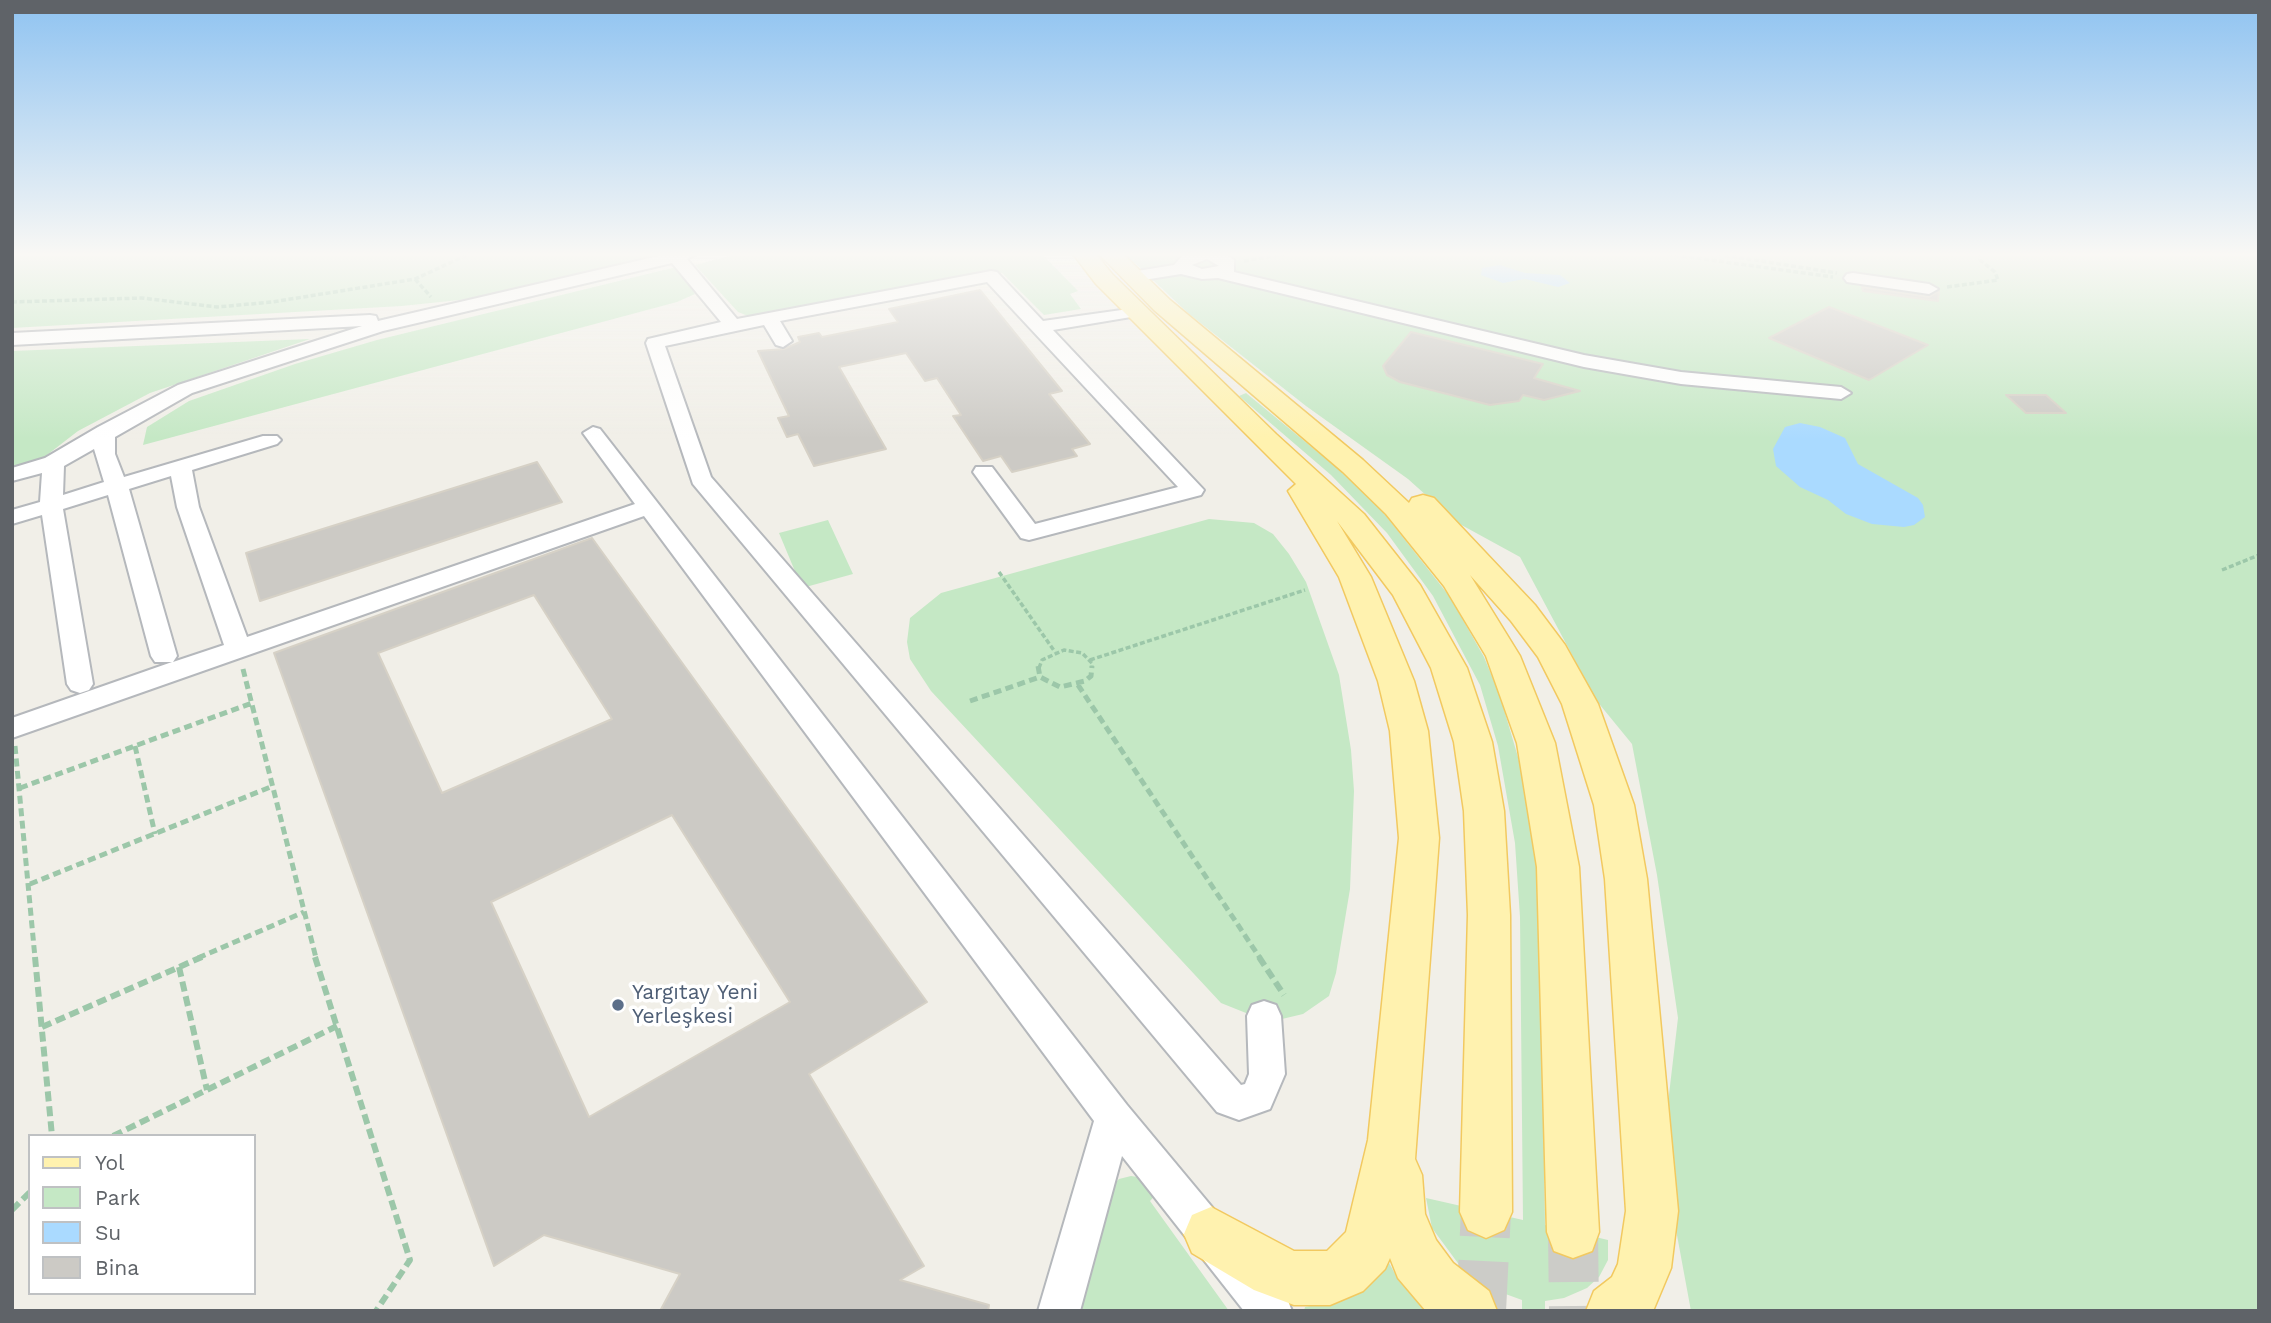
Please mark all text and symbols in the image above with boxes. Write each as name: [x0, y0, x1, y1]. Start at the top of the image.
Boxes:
place label: Yargıtay Yeni Yerleşkesi: [632, 980, 758, 1030]
marker: Yargıtay Yeni Yerleşkesi: [610, 997, 626, 1013]
legend: [28, 1134, 256, 1295]
text: Yol: [95, 1150, 125, 1175]
text: Park: [95, 1185, 140, 1210]
text: Su: [95, 1220, 121, 1245]
text: Bina: [95, 1255, 139, 1280]

